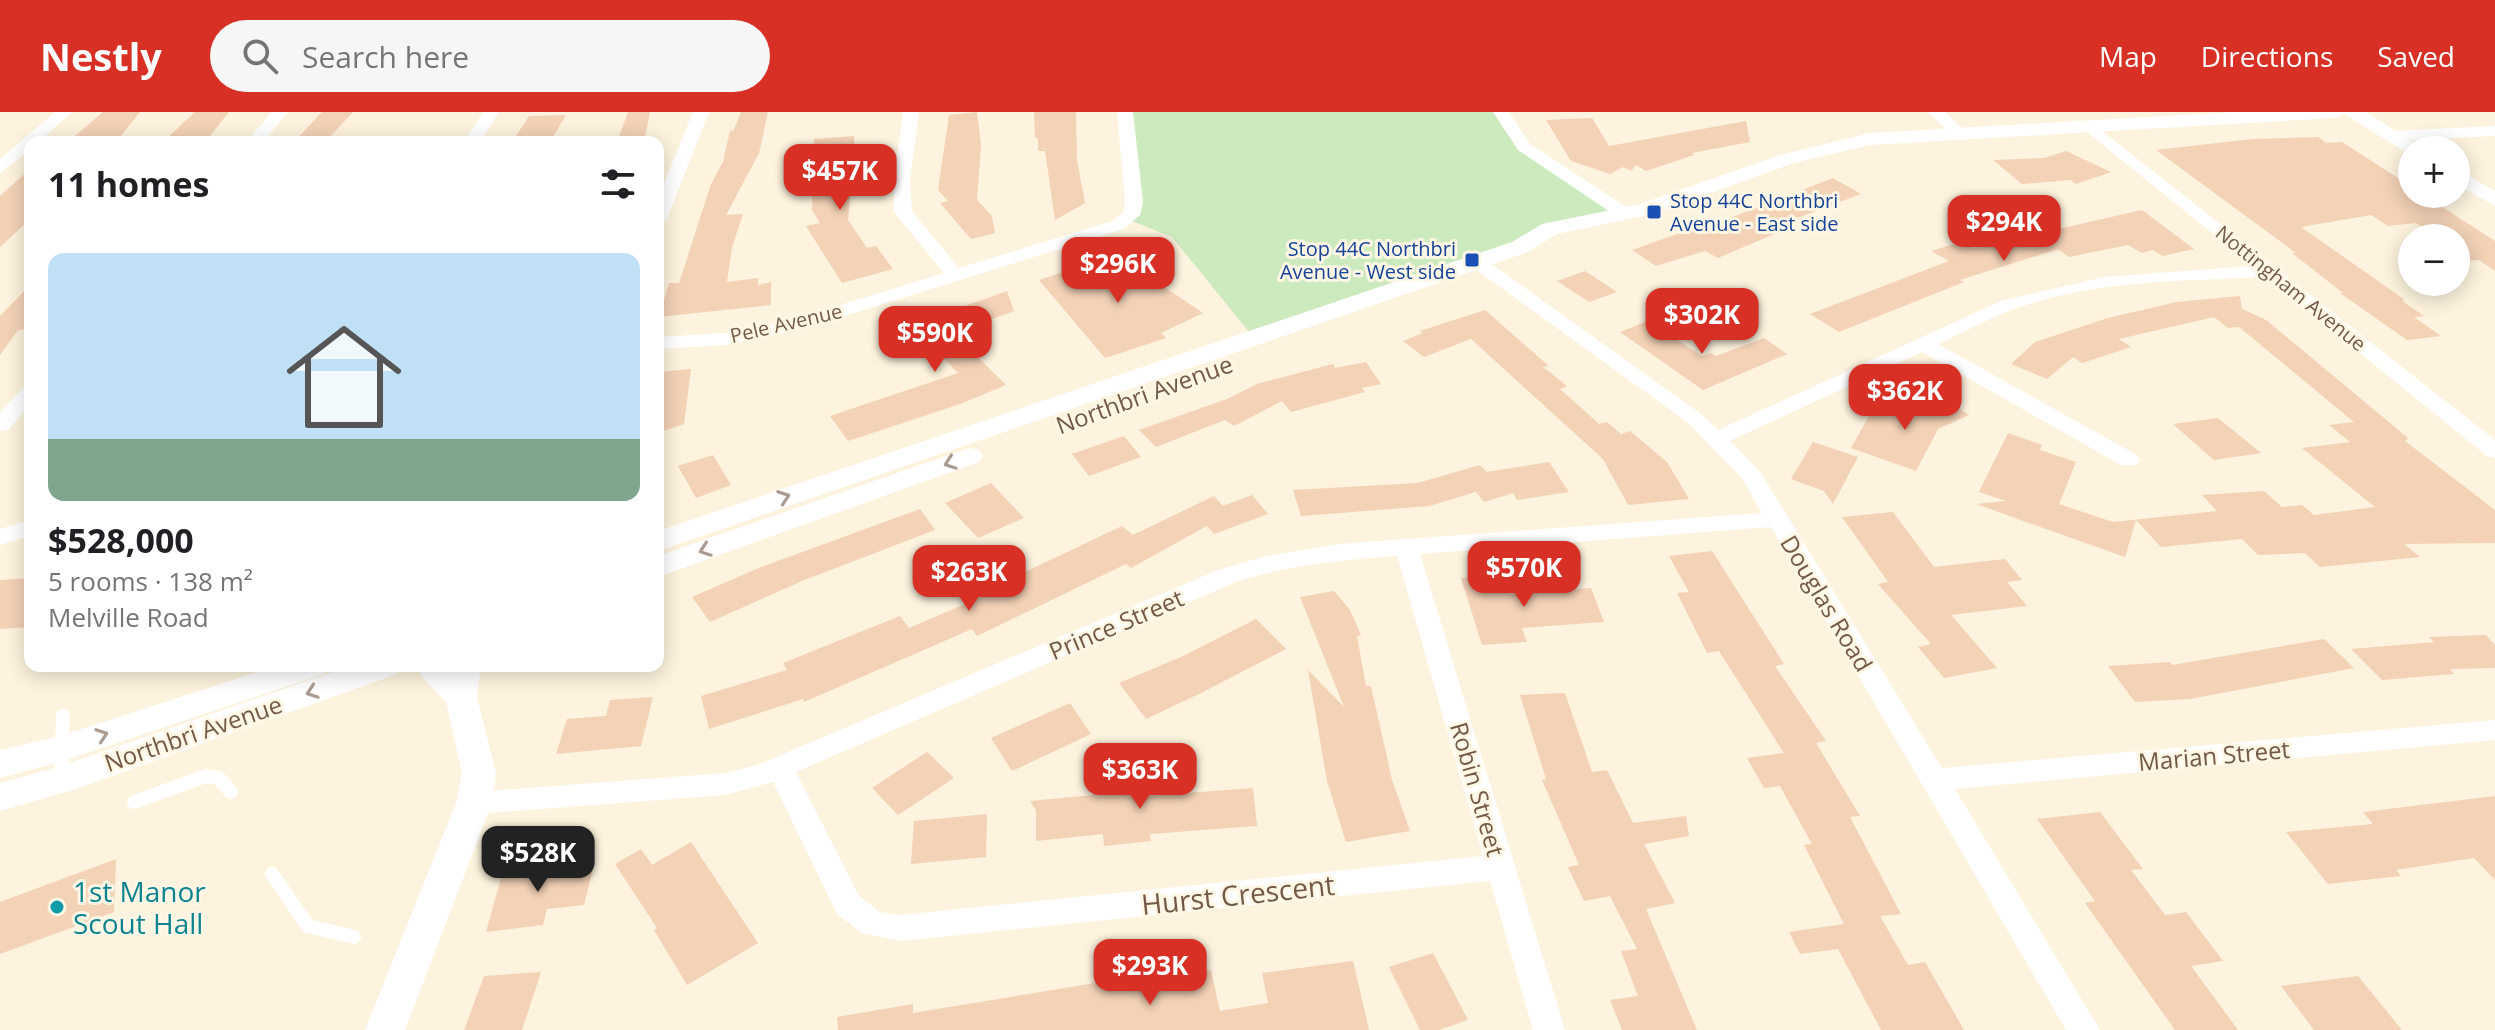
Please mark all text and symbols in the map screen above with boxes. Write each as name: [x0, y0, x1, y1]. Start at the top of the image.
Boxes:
search box: [210, 20, 770, 92]
text: Nestly: [40, 30, 162, 82]
icon: search: [238, 34, 282, 78]
text: Search here: [302, 36, 469, 77]
text: Map: [2099, 37, 2157, 75]
text: Directions: [2201, 37, 2333, 75]
text: Saved: [2377, 37, 2455, 75]
map controls: [2398, 136, 2470, 296]
button: +: [2398, 136, 2470, 208]
pin: $457K: [784, 144, 896, 212]
text: $457K: [802, 152, 878, 188]
text: 11 homes: [48, 161, 209, 207]
icon: filters: [596, 162, 640, 206]
place label: Stop 44C Northbri Avenue - East side: [1670, 187, 1839, 237]
pin: $294K: [1948, 195, 2060, 263]
marker: Stop 44C Northbri Avenue - East side: [1645, 203, 1663, 221]
text: $294K: [1966, 203, 2042, 239]
street label: Nottingham Avenue: [2210, 219, 2372, 357]
button: −: [2398, 224, 2470, 296]
place label: Stop 44C Northbri Avenue - West side: [1280, 235, 1456, 285]
pin: $296K: [1062, 237, 1174, 305]
text: $296K: [1080, 245, 1156, 281]
marker: Stop 44C Northbri Avenue - West side: [1463, 251, 1481, 269]
pin: $302K: [1646, 288, 1758, 356]
text: $302K: [1664, 296, 1740, 332]
street label: Pele Avenue: [727, 297, 845, 349]
icon: home: [272, 305, 416, 449]
pin: $590K: [879, 306, 991, 374]
text: $590K: [897, 314, 973, 350]
street label: Northbri Avenue: [1051, 347, 1237, 441]
pin: $362K: [1849, 364, 1961, 432]
text: $362K: [1867, 372, 1943, 408]
one-way arrow: [944, 453, 958, 470]
one-way arrow: [777, 491, 791, 507]
text: $528,000: [48, 517, 194, 563]
street label: Douglas Road: [1773, 529, 1881, 677]
one-way arrow: [699, 541, 713, 557]
pin: $570K: [1468, 541, 1580, 609]
pin: $263K: [913, 545, 1025, 613]
text: $570K: [1486, 549, 1562, 585]
text: $263K: [931, 553, 1007, 589]
text: 5 rooms · 138 m²: [48, 563, 253, 599]
street label: Prince Street: [1044, 581, 1188, 667]
text: Melville Road: [48, 599, 209, 635]
one-way arrow: [306, 682, 320, 698]
street label: Northbri Avenue: [100, 687, 286, 779]
street label: Robin Street: [1443, 718, 1513, 860]
one-way arrow: [94, 728, 108, 744]
street label: Marian Street: [2137, 732, 2291, 778]
pin: $363K: [1084, 743, 1196, 811]
text: $363K: [1102, 751, 1178, 787]
pin: $528K: [482, 826, 594, 894]
text: $528K: [500, 834, 576, 870]
street label: Hurst Crescent: [1139, 865, 1337, 923]
place label: 1st Manor Scout Hall: [73, 872, 206, 942]
marker: 1st Manor Scout Hall: [48, 898, 66, 916]
pin: $293K: [1094, 939, 1206, 1007]
text: $293K: [1112, 947, 1188, 983]

